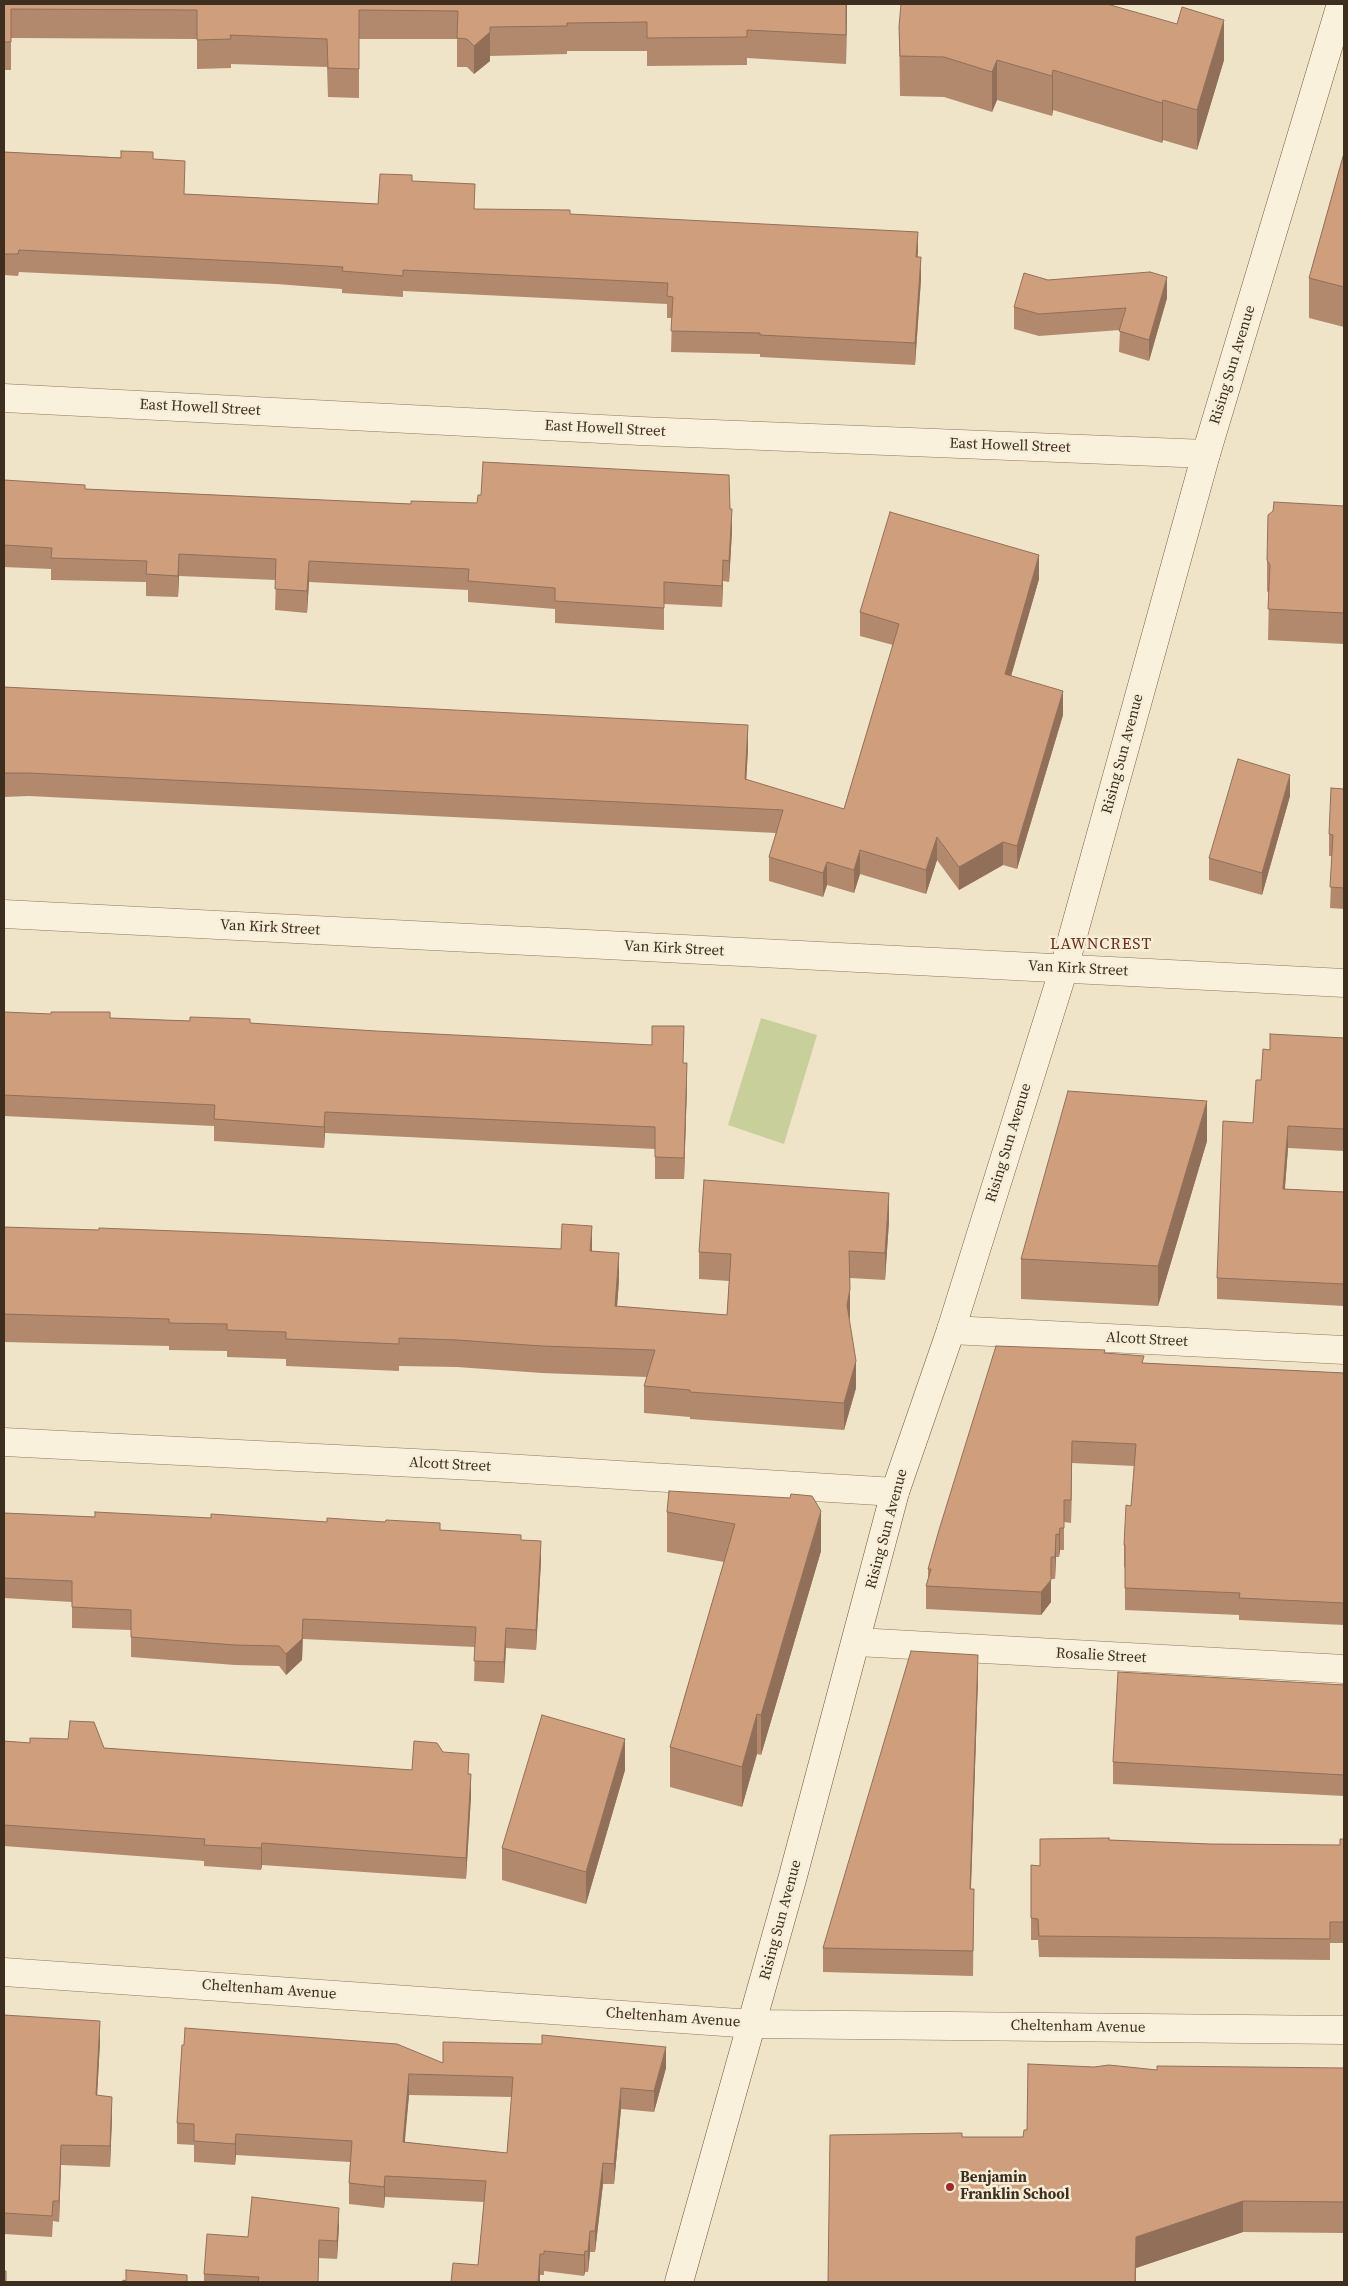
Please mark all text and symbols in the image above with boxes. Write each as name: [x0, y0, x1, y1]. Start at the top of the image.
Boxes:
street label: Rising Sun Avenue: [1206, 303, 1260, 427]
street label: East Howell Street: [139, 396, 261, 420]
street label: East Howell Street: [544, 417, 666, 441]
street label: East Howell Street: [949, 435, 1071, 457]
street label: Rising Sun Avenue: [1098, 692, 1148, 816]
street label: Van Kirk Street: [220, 916, 320, 940]
district label: LAWNCREST: [1049, 935, 1153, 955]
street label: Van Kirk Street: [624, 937, 724, 961]
street label: Van Kirk Street: [1028, 957, 1128, 981]
street label: Rising Sun Avenue: [982, 1081, 1036, 1205]
street label: Alcott Street: [1106, 1329, 1188, 1351]
street label: Alcott Street: [409, 1454, 491, 1476]
street label: Rising Sun Avenue: [862, 1467, 912, 1591]
street label: Rosalie Street: [1055, 1645, 1147, 1667]
street label: Rising Sun Avenue: [756, 1858, 806, 1982]
street label: Cheltenham Avenue: [201, 1976, 337, 2004]
street label: Cheltenham Avenue: [605, 2004, 741, 2032]
street label: Cheltenham Avenue: [1010, 2017, 1146, 2037]
place label: Benjamin Franklin School: [960, 2169, 1070, 2204]
marker: Benjamin Franklin School: [944, 2181, 956, 2193]

